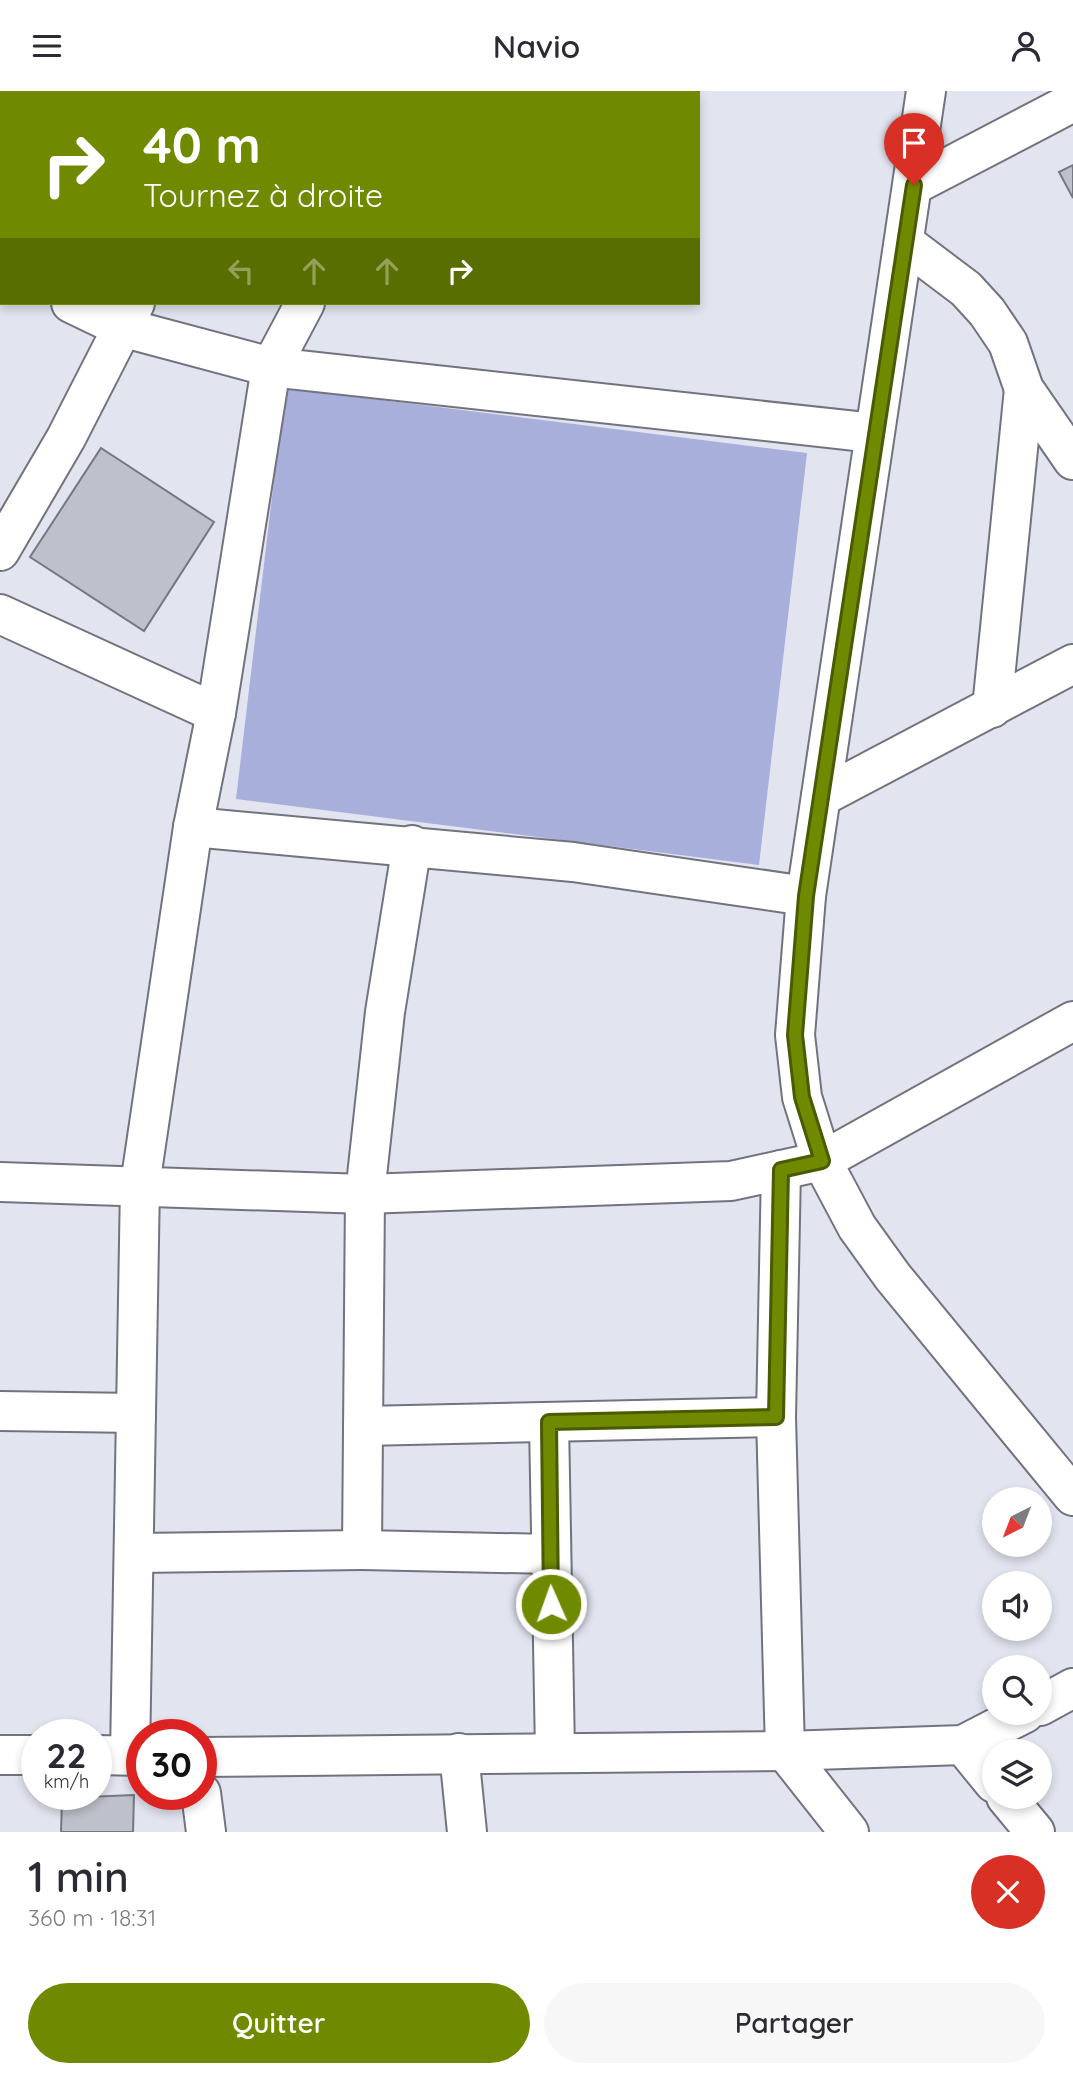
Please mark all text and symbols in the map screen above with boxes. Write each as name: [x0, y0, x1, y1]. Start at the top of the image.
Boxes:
text: Navio: [493, 26, 580, 66]
icon: menu: [28, 27, 66, 65]
icon: person: [1007, 27, 1045, 65]
pin: [884, 113, 944, 185]
text: 40 m: [143, 114, 261, 175]
icon: right: [28, 119, 119, 210]
icon: arrive: [895, 124, 933, 162]
text: Tournez à droite: [143, 175, 383, 215]
icon: left: [222, 252, 260, 290]
icon: ahead: [295, 252, 333, 290]
icon: ahead: [368, 252, 406, 290]
icon: right: [441, 252, 479, 290]
north arrow: [982, 1487, 1052, 1557]
map controls: [982, 1487, 1052, 1809]
position arrow: [514, 1567, 588, 1641]
button: sound: [982, 1571, 1052, 1641]
button: search: [982, 1655, 1052, 1725]
speed limit sign: 30: [126, 1719, 217, 1810]
text: 22: [47, 1733, 86, 1777]
button: layers: [982, 1739, 1052, 1809]
text: km/h: [44, 1770, 89, 1793]
text: 1 min: [28, 1850, 129, 1903]
button: close: [971, 1855, 1045, 1929]
text: 360 m · 18:31: [28, 1903, 156, 1932]
button: Quitter: [28, 1983, 530, 2063]
button: Partager: [544, 1983, 1045, 2063]

